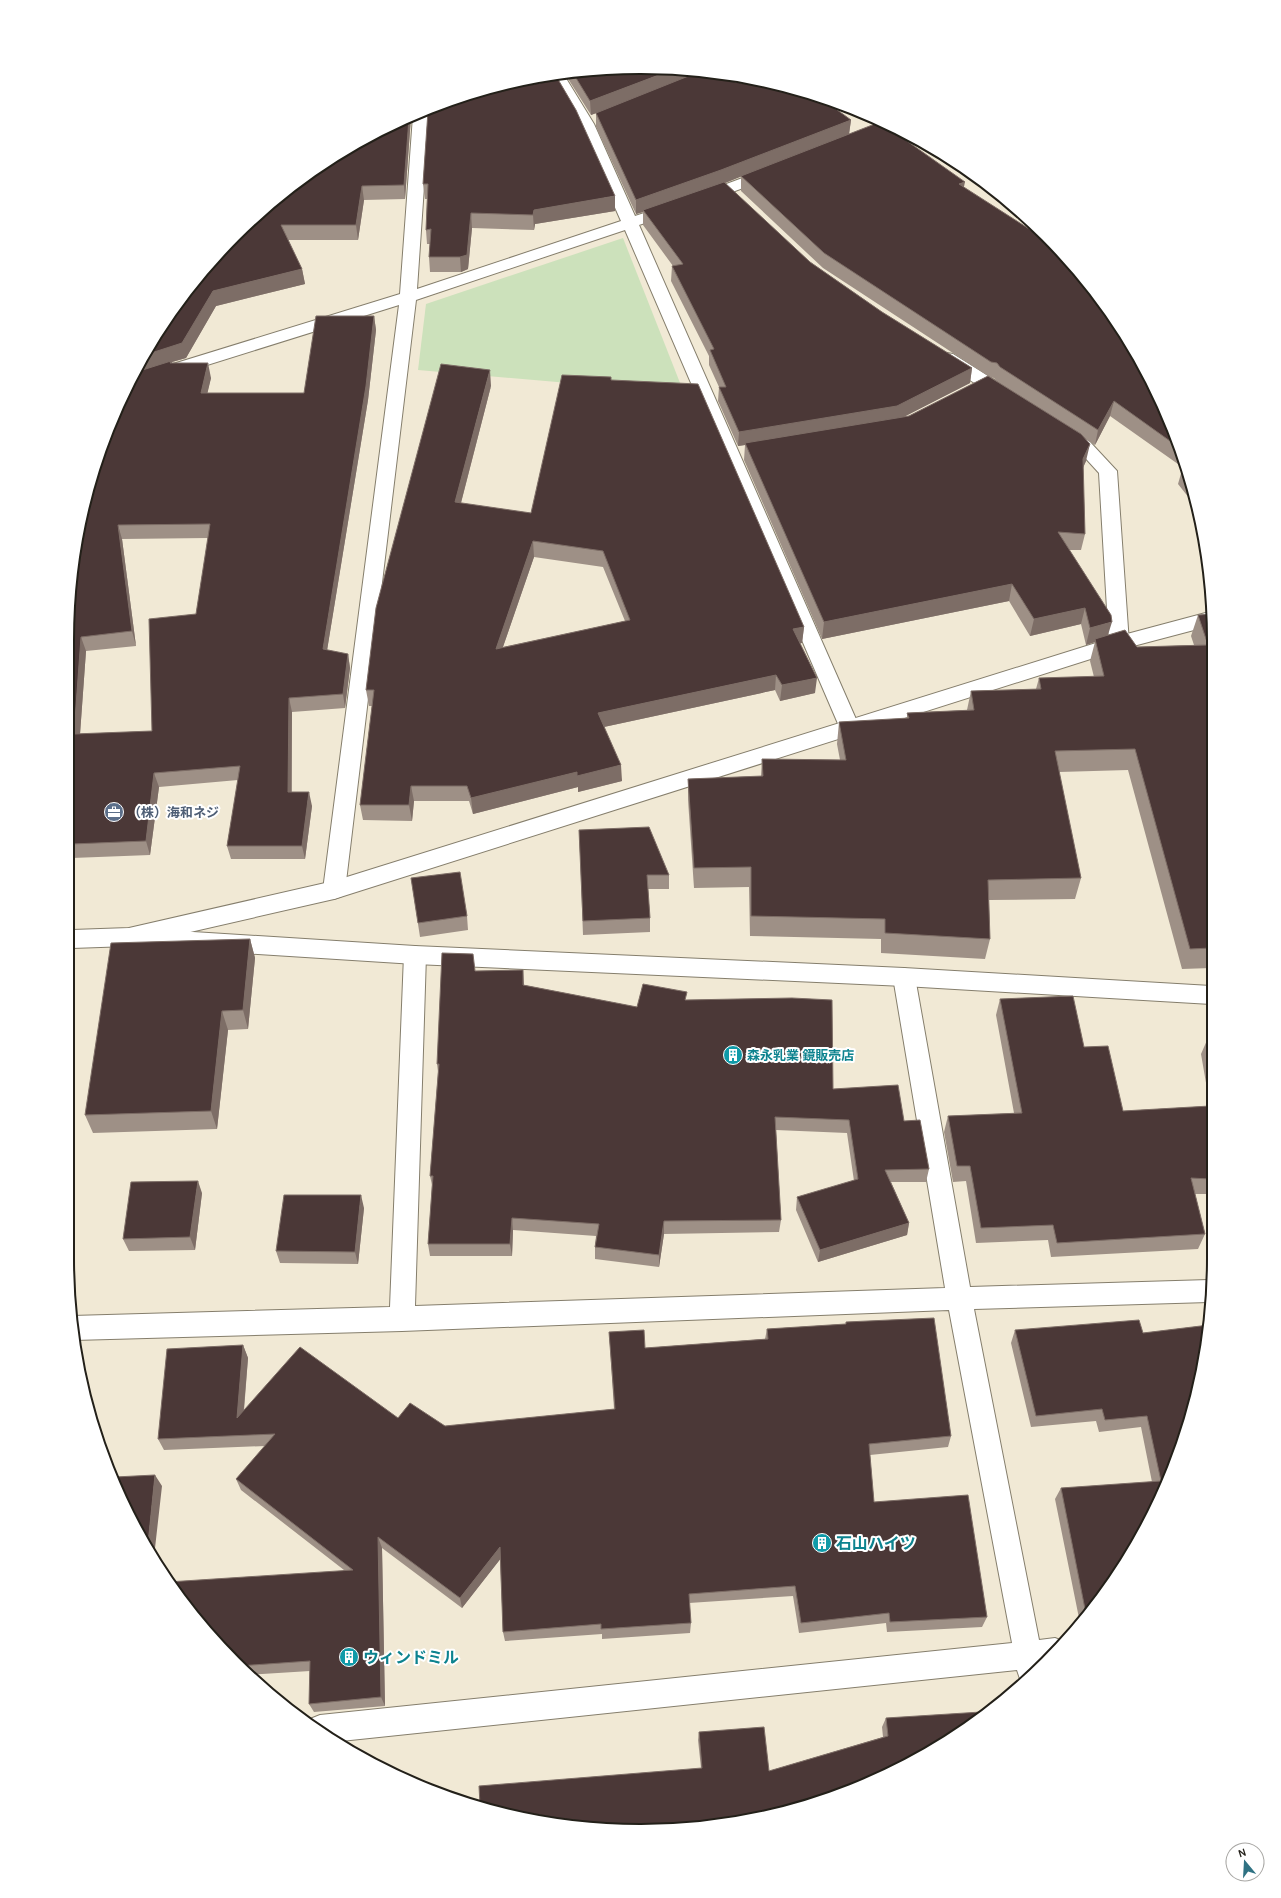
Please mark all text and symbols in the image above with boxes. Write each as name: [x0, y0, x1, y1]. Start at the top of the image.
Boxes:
office icon: （株）海和ネジ: [103, 801, 125, 823]
place label: （株）海和ネジ: [128, 805, 219, 820]
building icon: 森永乳業 鏡販売店: [722, 1044, 744, 1066]
place label: 森永乳業 鏡販売店: [747, 1048, 854, 1063]
building icon: 石山ハイツ: [811, 1532, 833, 1554]
place label: 石山ハイツ: [836, 1534, 916, 1553]
building icon: ウィンドミル: [338, 1646, 360, 1668]
place label: ウィンドミル: [363, 1648, 459, 1667]
north arrow: [1225, 1842, 1265, 1882]
text: N: [1236, 1846, 1248, 1860]

